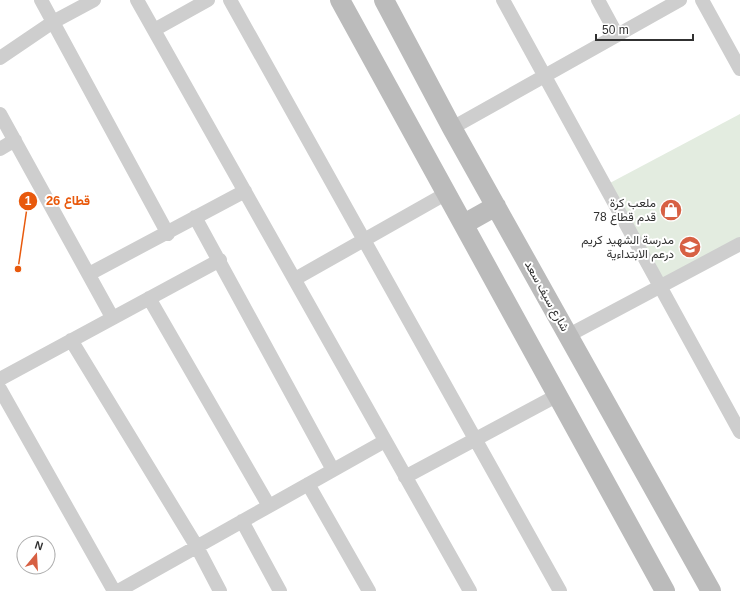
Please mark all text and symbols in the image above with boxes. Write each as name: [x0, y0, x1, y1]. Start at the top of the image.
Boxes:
scale bar: [596, 16, 693, 42]
text: 50 m: [602, 23, 629, 37]
callout: قطاع 26: [18, 188, 98, 213]
text: قطاع 26: [46, 193, 90, 209]
text: 1: [25, 194, 32, 208]
place label: ملعب كرة قدم قطاع 78: [593, 196, 656, 226]
shop icon: ملعب كرة قدم قطاع 78: [658, 197, 684, 223]
place label: مدرسة الشهيد كريم درعم الابتداءية: [581, 233, 674, 262]
school or university icon: مدرسة الشهيد كريم درعم الابتداءية: [677, 234, 703, 260]
street label: شارع سيف سعد: [520, 258, 572, 335]
north arrow: [16, 535, 56, 575]
text: N: [33, 539, 45, 552]

